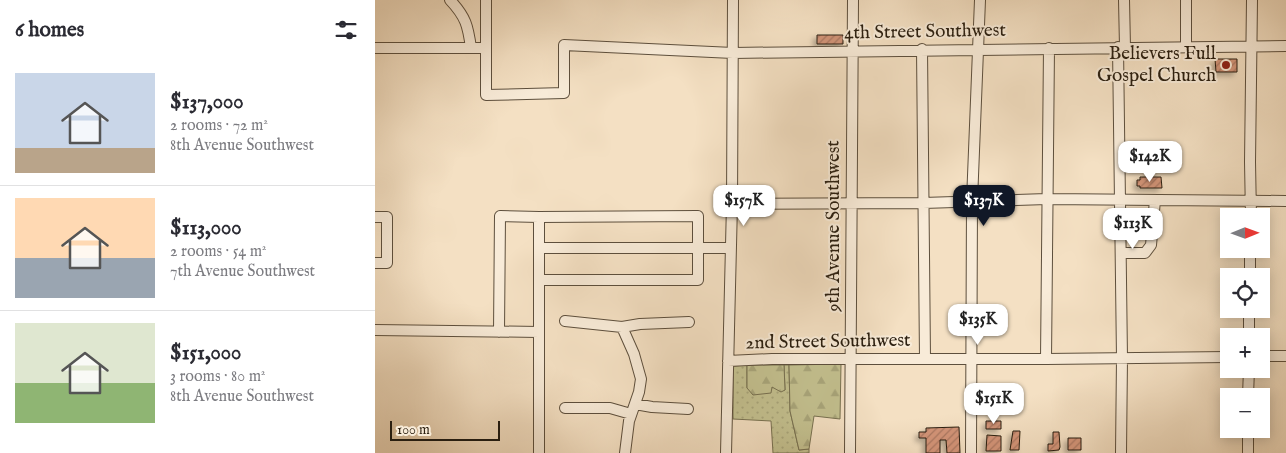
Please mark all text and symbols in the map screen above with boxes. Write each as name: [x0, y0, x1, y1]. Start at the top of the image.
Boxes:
icon: filters: [332, 16, 360, 44]
text: 6 homes: [15, 17, 84, 44]
street label: 4th Street Southwest: [844, 19, 1007, 45]
place label: Believers Full Gospel Church: [1097, 42, 1217, 88]
marker: Believers Full Gospel Church: [1220, 59, 1232, 71]
text: $137,000: [170, 89, 244, 116]
icon: home: [55, 93, 115, 153]
text: 2 rooms · 72 m²: [170, 116, 268, 136]
text: 8th Avenue Southwest: [170, 136, 314, 156]
street label: 9th Avenue Southwest: [822, 140, 846, 313]
pin: $142K: [1115, 140, 1185, 183]
text: $142K: [1129, 147, 1171, 167]
pin: $157K: [709, 184, 779, 227]
pin: $137K: [949, 184, 1019, 227]
text: $157K: [724, 191, 764, 211]
text: $137K: [964, 191, 1004, 211]
pin: $113K: [1098, 208, 1168, 250]
north arrow: [1220, 208, 1270, 258]
map controls: [1220, 208, 1270, 438]
text: $113K: [1114, 214, 1152, 234]
text: $113,000: [170, 215, 242, 242]
icon: home: [55, 218, 115, 278]
text: 2 rooms · 54 m²: [170, 242, 267, 262]
text: 7th Avenue Southwest: [170, 262, 315, 282]
button: locate: [1220, 268, 1270, 318]
pin: $135K: [943, 304, 1013, 346]
text: $135K: [959, 310, 997, 330]
button: +: [1220, 328, 1270, 378]
street label: 2nd Street Southwest: [745, 329, 911, 355]
text: $151,000: [170, 340, 241, 367]
icon: home: [55, 343, 115, 403]
text: 3 rooms · 80 m²: [170, 367, 266, 387]
pin: $151K: [959, 382, 1029, 425]
text: 8th Avenue Southwest: [170, 387, 314, 407]
button: −: [1220, 388, 1270, 438]
text: $151K: [975, 389, 1013, 409]
scale bar: [390, 418, 500, 441]
text: 100 m: [397, 421, 430, 439]

